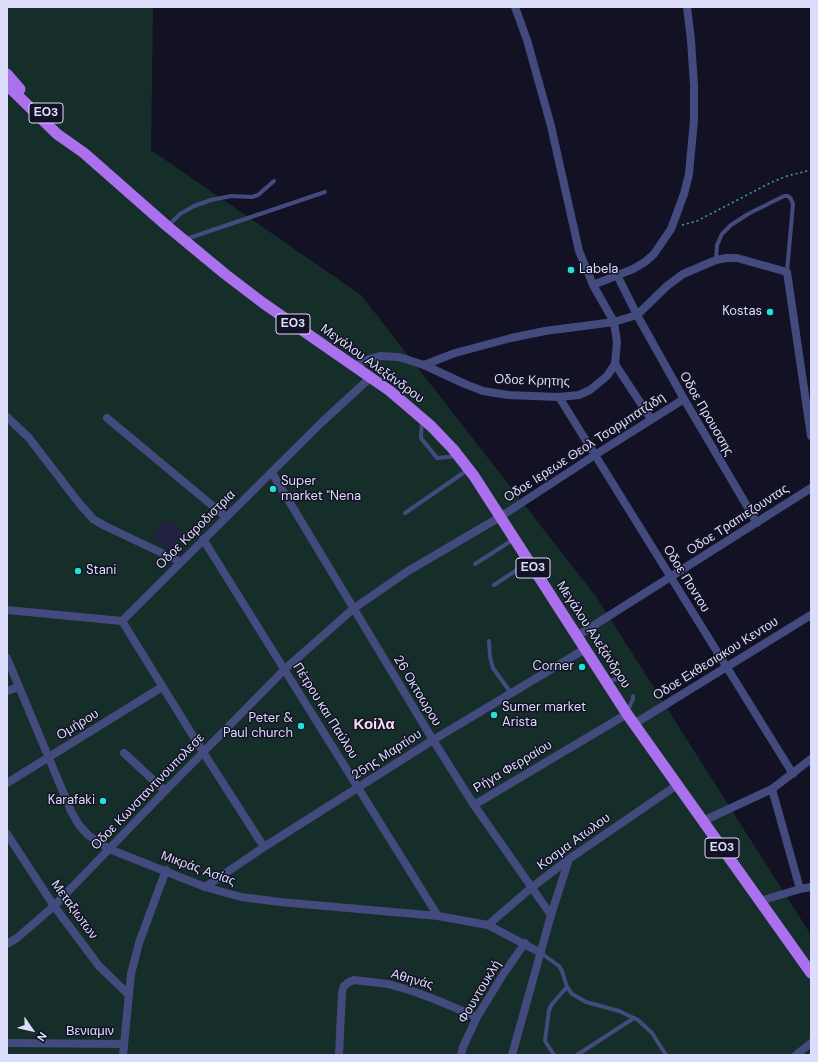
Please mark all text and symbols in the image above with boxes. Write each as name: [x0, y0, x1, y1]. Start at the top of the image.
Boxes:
road number: ΕΟ3: [29, 103, 63, 123]
place label: Labela: [579, 262, 618, 278]
marker: Labela: [566, 265, 576, 275]
place label: Kostas: [722, 304, 762, 320]
marker: Kostas: [765, 307, 775, 317]
road number: ΕΟ3: [276, 314, 310, 334]
street label: Μεγάλου Αλεξάνδρου: [317, 321, 427, 407]
street label: Oδοε Προυσσης: [676, 369, 736, 459]
street label: Oδοε Κρητης: [494, 372, 570, 390]
street label: Oδοε Ιερεωε Θεολ Τσορμπατζιδη: [501, 390, 669, 506]
place label: Super market "Nena: [281, 474, 361, 505]
street label: Oδοε Τραπιεζουντας: [684, 481, 792, 559]
marker: Super market "Nena: [268, 484, 278, 494]
street label: Oδοε Καροδιστρια: [153, 487, 239, 573]
street label: Oδοε Ποντου: [659, 543, 713, 615]
road number: ΕΟ3: [516, 558, 550, 578]
place label: Stani: [86, 563, 116, 579]
marker: Stani: [73, 566, 83, 576]
street label: Μεγάλου Αλεξάνδρου: [553, 579, 633, 691]
street label: Oδοε Εκθεσιακου Κεντου: [651, 614, 781, 704]
street label: 26 Οκτοωρου: [390, 653, 444, 729]
place label: Corner: [533, 659, 574, 675]
street label: Πέτρου και Παύλου: [289, 660, 361, 762]
marker: Corner: [577, 662, 587, 672]
place label: Sumer market Arista: [502, 700, 586, 731]
street label: Ομήρου: [54, 706, 102, 744]
marker: Sumer market Arista: [489, 710, 499, 720]
place label: Peter & Paul church: [223, 711, 293, 742]
district label: Κοίλα: [353, 716, 395, 734]
marker: Peter & Paul church: [296, 721, 306, 731]
street label: 25ης Μαρτίου: [349, 727, 425, 783]
street label: Oδοε Κωνσταντινουπολεσε: [88, 730, 208, 854]
street label: Ρήγα Φερραίου: [471, 737, 555, 797]
place label: Karafaki: [48, 793, 95, 809]
marker: Karafaki: [98, 796, 108, 806]
street label: Κοσμα Ατωλου: [534, 810, 614, 874]
road number: ΕΟ3: [705, 838, 739, 858]
street label: Μικράς Ασίας: [159, 848, 237, 890]
street label: Μεταξιωτων: [47, 877, 101, 943]
street label: Φουντουκλή: [455, 958, 505, 1026]
street label: Αθηνάς: [389, 967, 435, 993]
north arrow: [12, 1010, 52, 1050]
street label: Βενιαμιν: [66, 1024, 114, 1040]
text: N: [34, 1029, 50, 1044]

